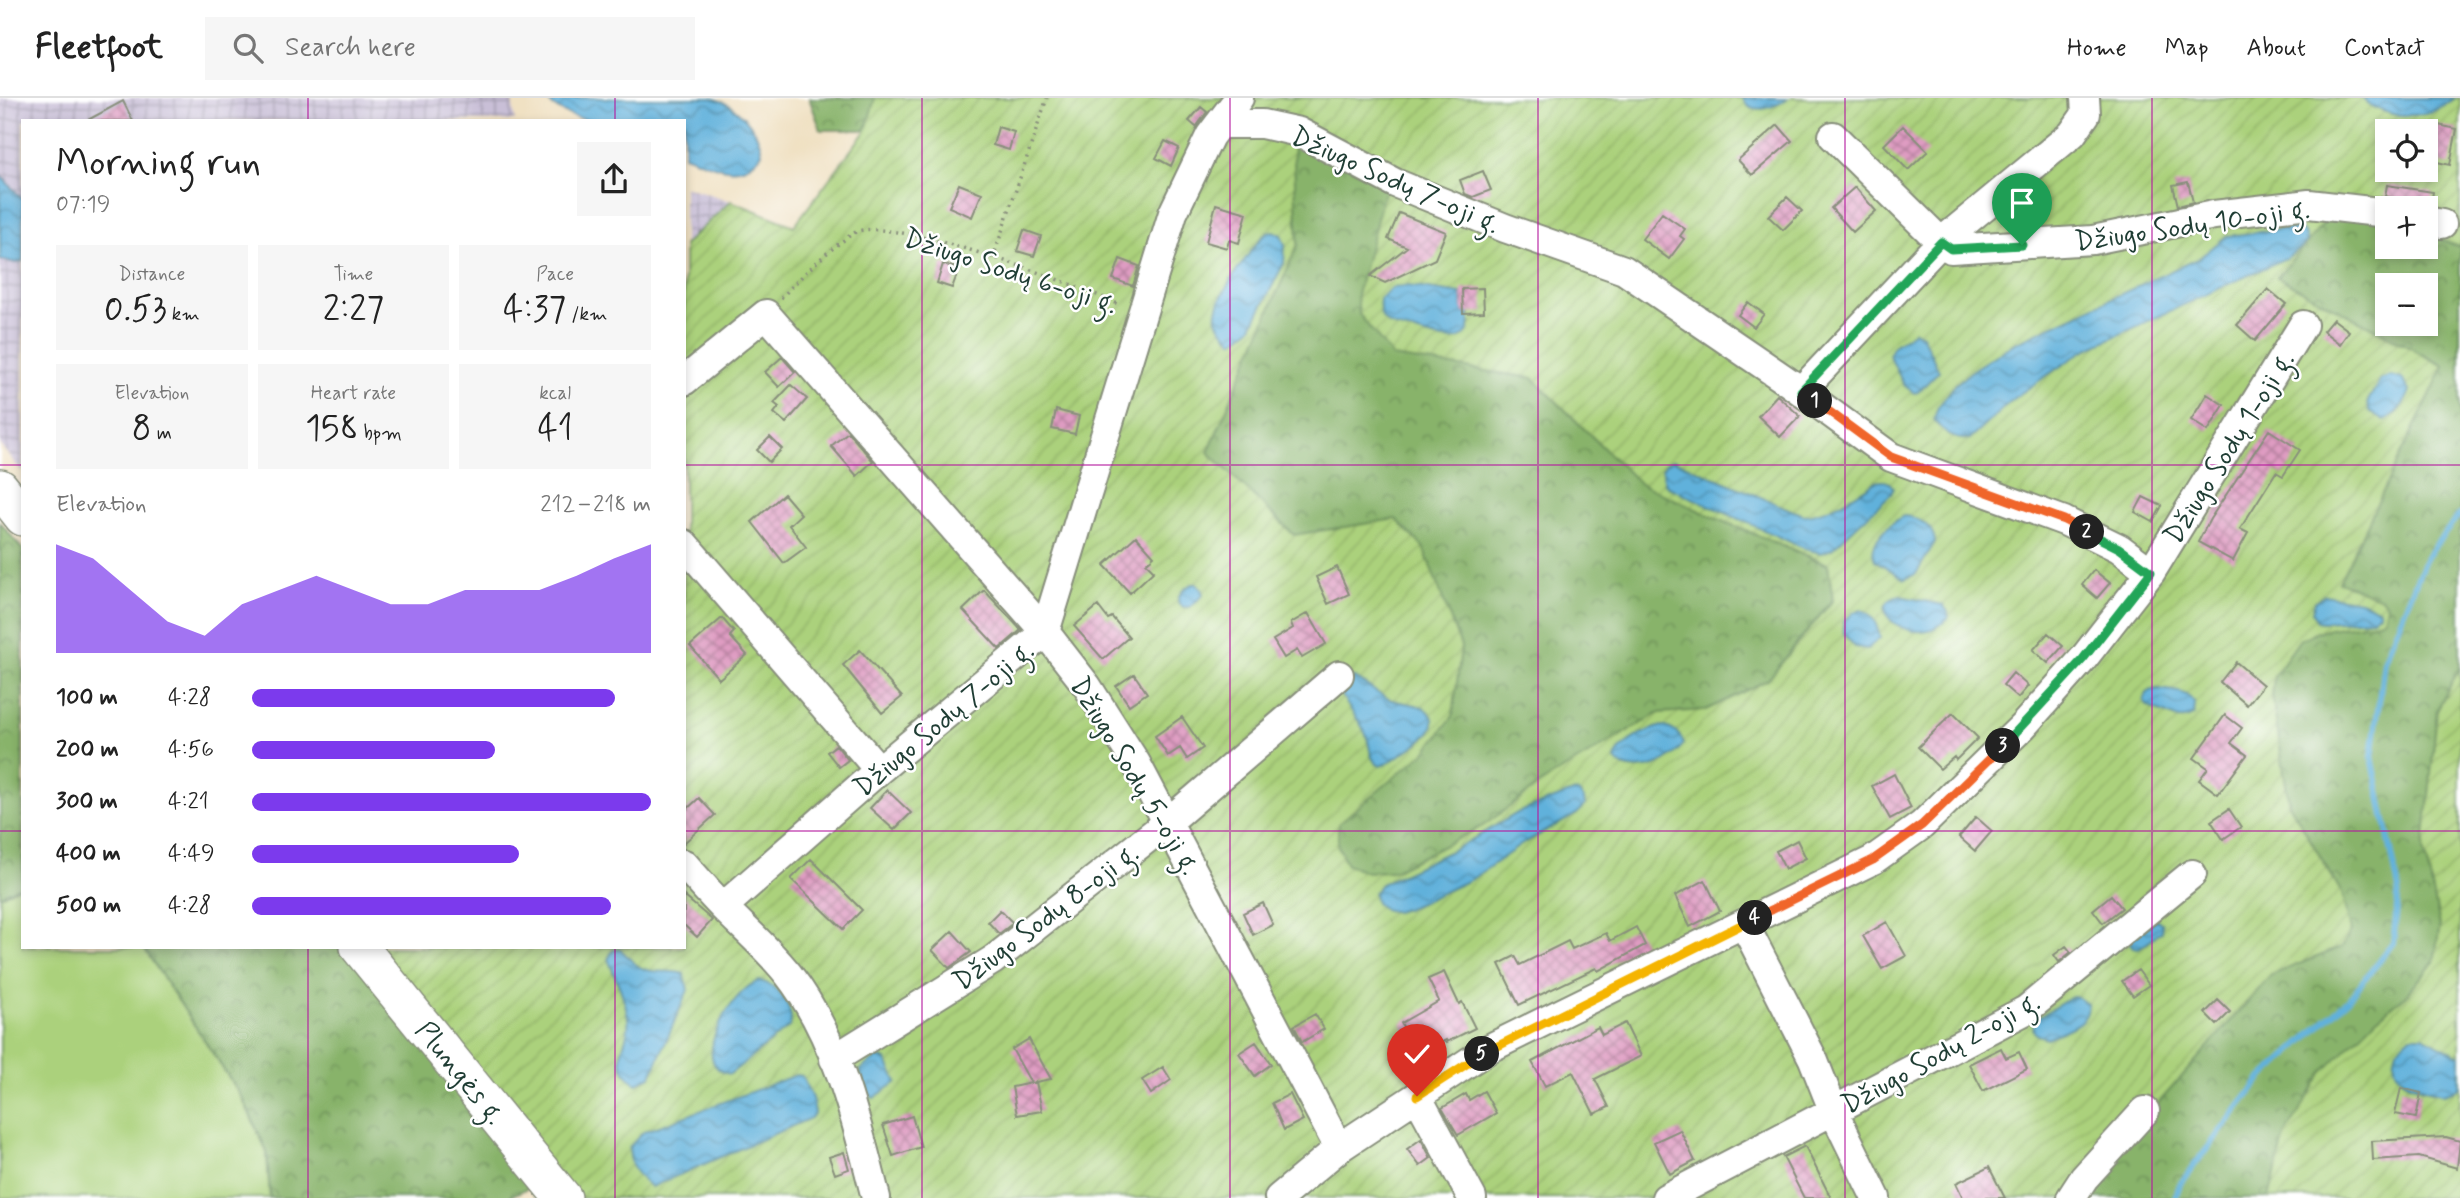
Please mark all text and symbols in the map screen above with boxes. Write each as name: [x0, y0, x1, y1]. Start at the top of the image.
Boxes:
search box: [205, 17, 695, 80]
text: Fleetfoot: [35, 26, 163, 70]
icon: search: [229, 29, 267, 67]
text: Search here: [285, 31, 416, 65]
text: Home: [2067, 33, 2127, 64]
text: Map: [2165, 33, 2209, 64]
text: About: [2247, 33, 2306, 64]
text: Contact: [2344, 33, 2425, 64]
street label: Džiugo Sodų 7-oji g.: [1283, 119, 1505, 247]
map controls: [2375, 119, 2438, 336]
button: locate: [2375, 119, 2438, 182]
text: Morning run: [56, 139, 261, 188]
button: share: [577, 142, 651, 216]
pin: [1992, 173, 2052, 245]
icon: arrive: [2003, 184, 2041, 222]
text: 07:19: [56, 190, 111, 220]
street label: Džiugo Sodų 10-oji g.: [2072, 192, 2313, 264]
button: +: [2375, 196, 2438, 259]
street label: Džiugo Sodų 6-oji g.: [898, 220, 1122, 327]
text: Distance: [118, 262, 185, 287]
text: Time: [334, 262, 373, 287]
text: Pace: [536, 262, 574, 287]
button: −: [2375, 273, 2438, 336]
text: 0.53: [104, 287, 167, 333]
text: 2:27: [323, 287, 384, 333]
text: 4:37: [503, 287, 566, 333]
text: km: [167, 302, 200, 327]
text: /km: [566, 302, 607, 327]
street label: Džiugo Sodų 1-oji g.: [2156, 345, 2307, 553]
text: Elevation: [114, 381, 189, 406]
text: Heart rate: [311, 381, 396, 406]
text: kcal: [539, 381, 571, 406]
pin: 1: [1798, 384, 1832, 418]
text: 1: [1810, 388, 1819, 413]
text: 8: [132, 406, 152, 452]
text: 158: [305, 406, 358, 452]
text: 41: [537, 406, 573, 452]
text: m: [152, 421, 172, 446]
text: bpm: [358, 421, 402, 446]
text: Elevation: [56, 490, 147, 520]
text: 212–218 m: [540, 490, 651, 520]
pin: 2: [2070, 514, 2104, 550]
text: 2: [2082, 519, 2091, 544]
street label: Džiugo Sodų 7-oji g.: [846, 633, 1045, 809]
street label: Džiugo Sodų 5-oji g.: [1057, 670, 1208, 884]
text: 100 m: [56, 683, 118, 713]
text: 4:28: [168, 683, 211, 713]
pin: 3: [1986, 728, 2021, 764]
text: 3: [1998, 733, 2007, 758]
text: 200 m: [56, 735, 119, 765]
text: 4:56: [168, 735, 214, 765]
text: 300 m: [56, 787, 118, 817]
text: 4:21: [168, 787, 209, 817]
street label: Džiugo Sodų 8-oji g.: [946, 836, 1149, 1003]
text: 400 m: [56, 839, 121, 869]
text: 4:49: [168, 839, 215, 869]
text: 500 m: [56, 891, 121, 921]
text: 4:28: [168, 891, 211, 921]
pin: 4: [1738, 900, 1772, 936]
text: 4: [1749, 905, 1760, 930]
street label: Džiugo Sodų 2-oji g.: [1835, 984, 2049, 1127]
street label: Plungės g.: [404, 1014, 512, 1135]
pin: [1387, 1024, 1447, 1096]
icon: check: [1398, 1035, 1436, 1073]
pin: 5: [1464, 1037, 1500, 1072]
text: 5: [1476, 1041, 1487, 1066]

